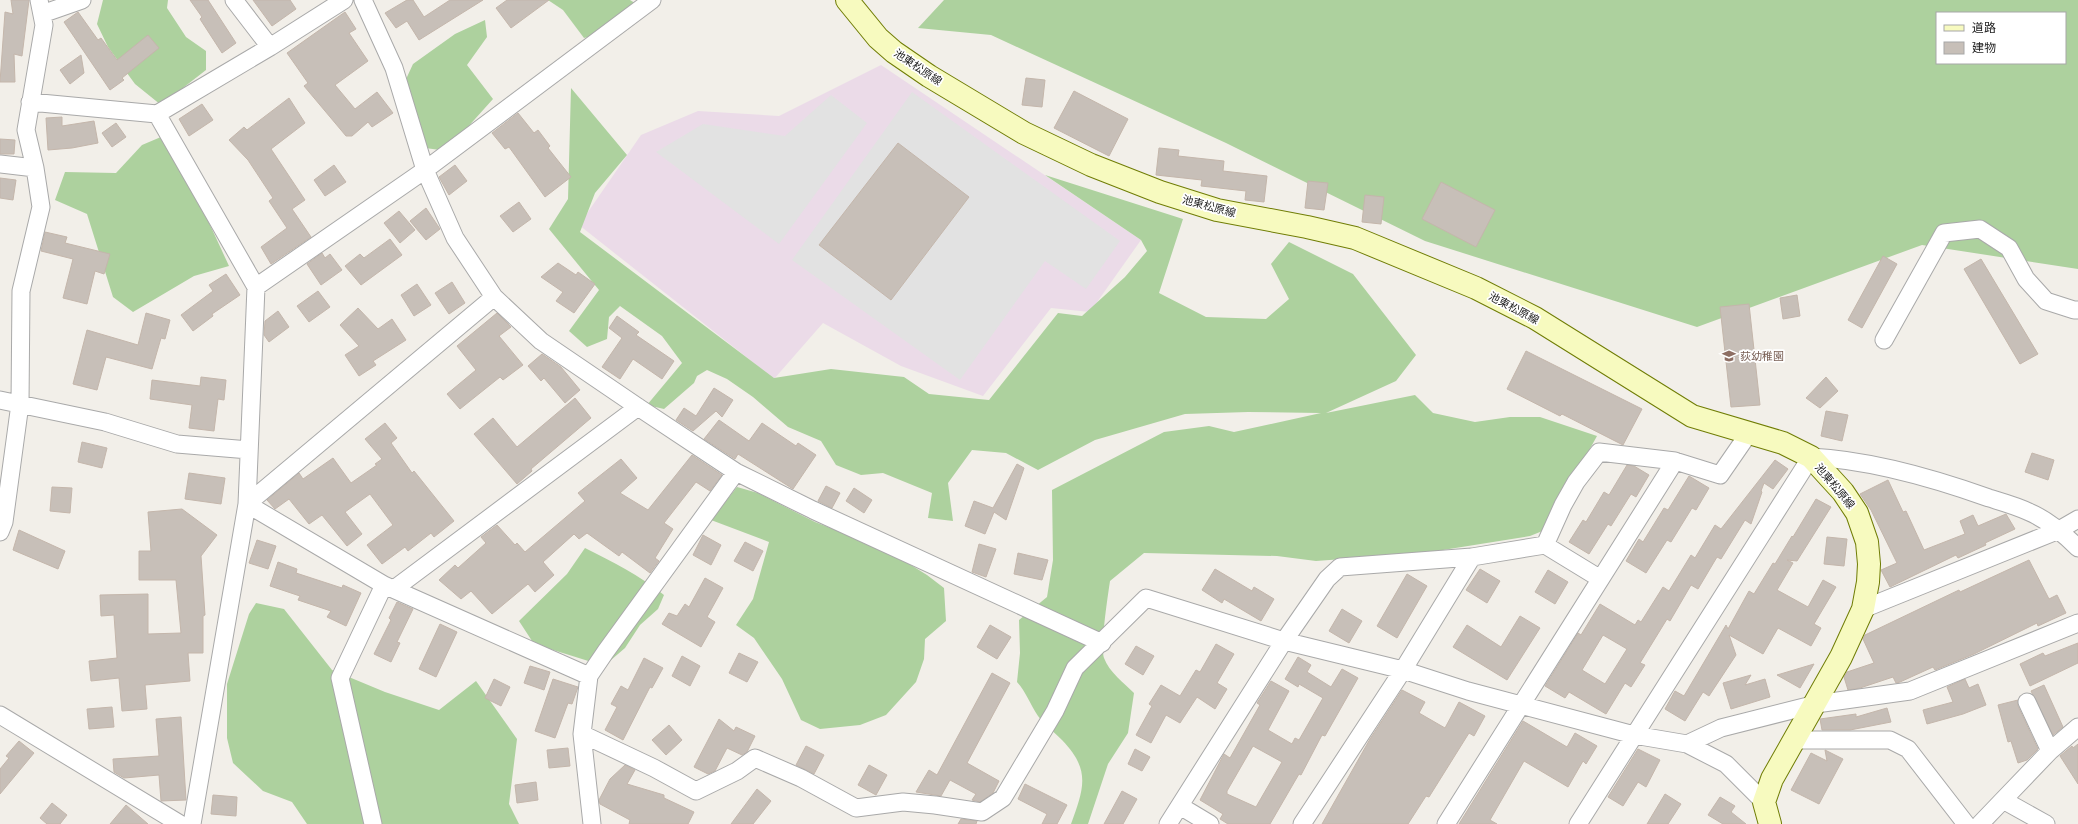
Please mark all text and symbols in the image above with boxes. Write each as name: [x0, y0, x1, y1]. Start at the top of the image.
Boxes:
legend: [1936, 12, 2066, 64]
text: 道路: [1972, 19, 1996, 36]
text: 建物: [1972, 39, 1996, 56]
street label: 池東松原線: [891, 45, 945, 89]
street label: 池東松原線: [1180, 191, 1238, 221]
street label: 池東松原線: [1486, 288, 1542, 328]
school or university icon: 荻幼稚園: [1721, 348, 1737, 364]
place label: 荻幼稚園: [1740, 348, 1784, 364]
street label: 池東松原線: [1811, 460, 1859, 512]

